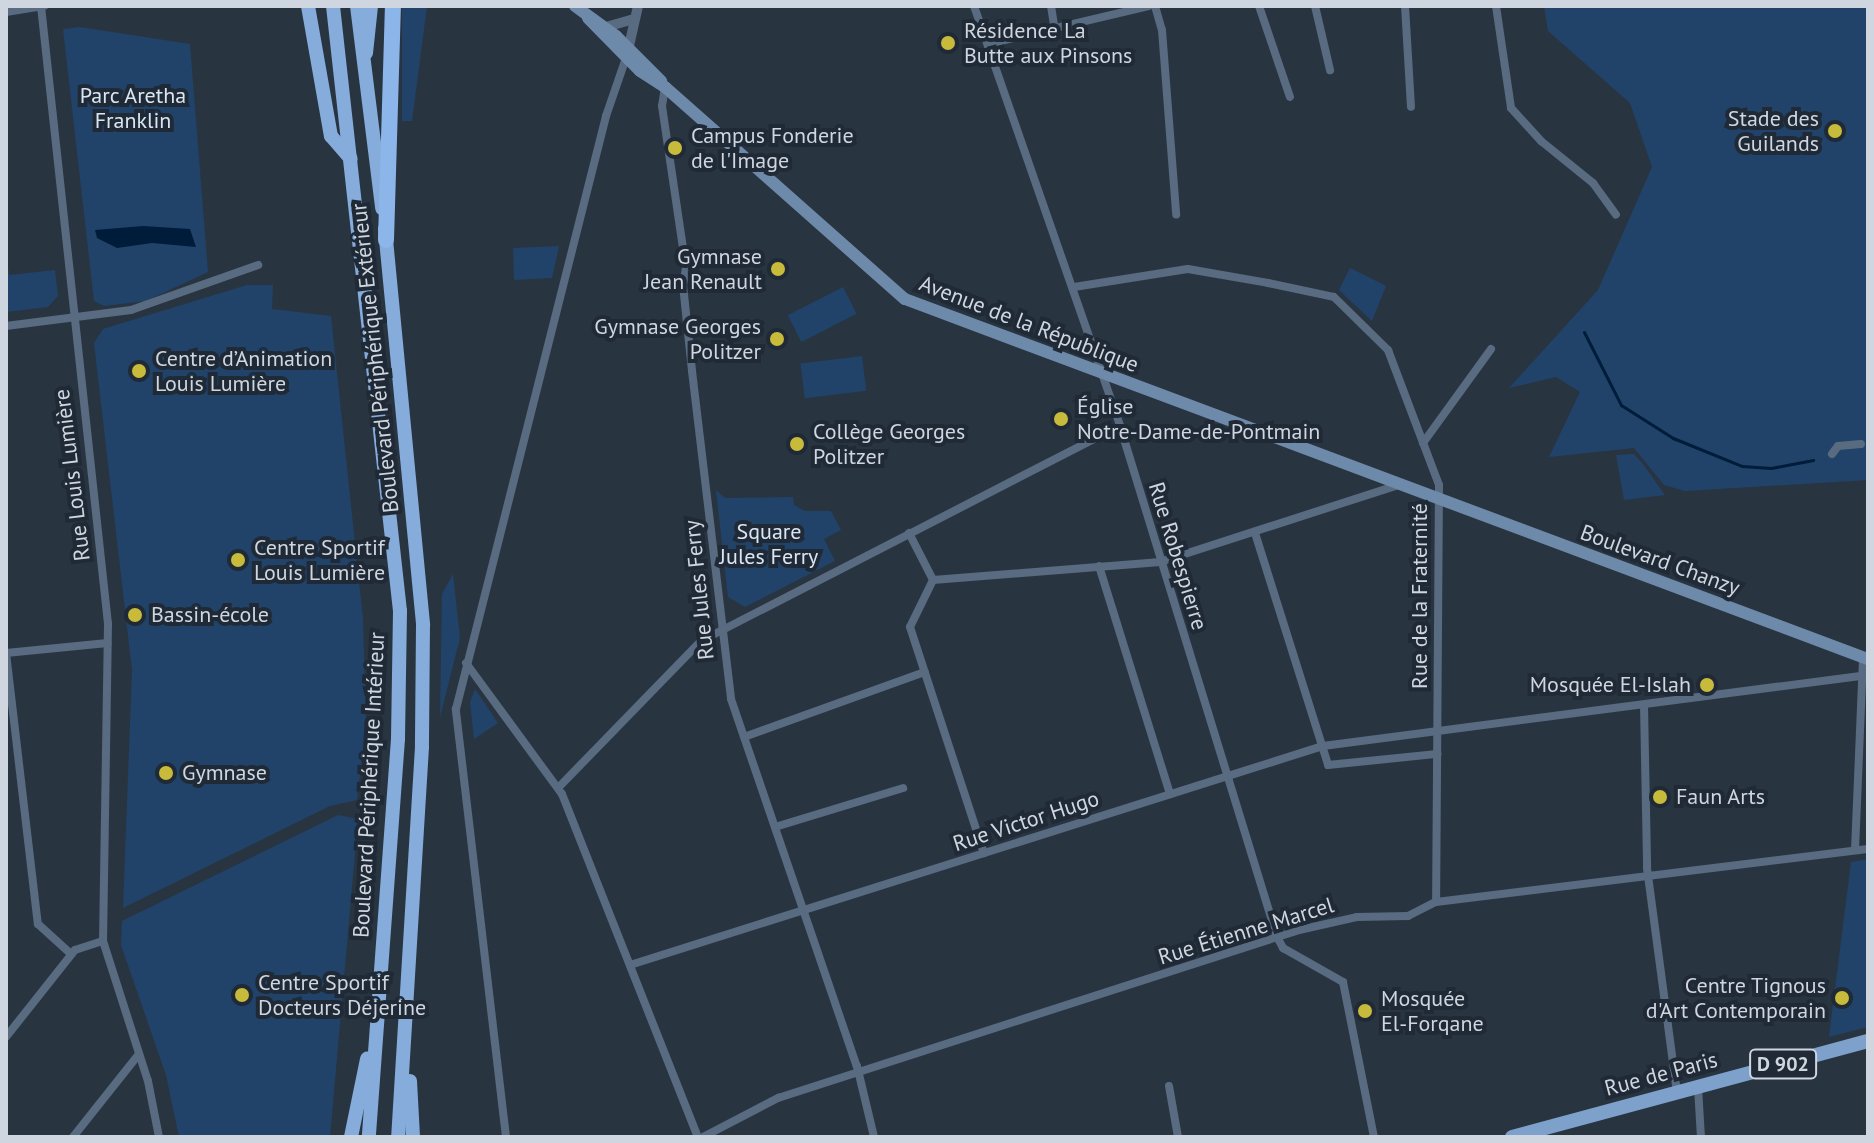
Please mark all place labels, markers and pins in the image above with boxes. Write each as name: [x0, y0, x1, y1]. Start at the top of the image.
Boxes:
place label: Résidence La Butte aux Pinsons: [964, 17, 1133, 68]
marker: Résidence La Butte aux Pinsons: [939, 34, 957, 52]
place label: Stade des Guilands: [1728, 105, 1819, 156]
place label: Campus Fonderie de l'Image: [691, 122, 854, 174]
marker: Stade des Guilands: [1826, 122, 1844, 140]
marker: Campus Fonderie de l'Image: [666, 139, 684, 157]
place label: Gymnase Jean Renault: [644, 243, 762, 294]
marker: Gymnase Jean Renault: [769, 260, 787, 278]
place label: Gymnase Georges Politzer: [594, 313, 761, 364]
marker: Gymnase Georges Politzer: [768, 330, 786, 348]
place label: Centre d’Animation Louis Lumière: [155, 345, 332, 396]
marker: Centre d’Animation Louis Lumière: [130, 362, 148, 380]
place label: Église Notre-Dame-de-Pontmain: [1077, 393, 1320, 444]
marker: Église Notre-Dame-de-Pontmain: [1052, 410, 1070, 428]
place label: Collège Georges Politzer: [813, 418, 965, 470]
marker: Collège Georges Politzer: [788, 435, 806, 453]
place label: Centre Sportif Louis Lumière: [254, 534, 385, 586]
marker: Centre Sportif Louis Lumière: [229, 551, 247, 569]
place label: Bassin-école: [151, 602, 269, 628]
marker: Bassin-école: [126, 606, 144, 624]
place label: Mosquée El-Islah: [1530, 672, 1691, 698]
marker: Mosquée El-Islah: [1698, 676, 1716, 694]
place label: Gymnase: [182, 760, 267, 786]
marker: Gymnase: [157, 764, 175, 782]
place label: Faun Arts: [1676, 784, 1766, 810]
marker: Faun Arts: [1651, 788, 1669, 806]
place label: Centre Sportif Docteurs Déjerine: [258, 969, 426, 1020]
place label: Centre Tignous d'Art Contemporain: [1646, 972, 1826, 1024]
place label: Mosquée El-Forqane: [1381, 985, 1484, 1036]
marker: Centre Sportif Docteurs Déjerine: [233, 986, 251, 1004]
marker: Centre Tignous d'Art Contemporain: [1833, 989, 1851, 1007]
marker: Mosquée El-Forqane: [1356, 1002, 1374, 1020]

